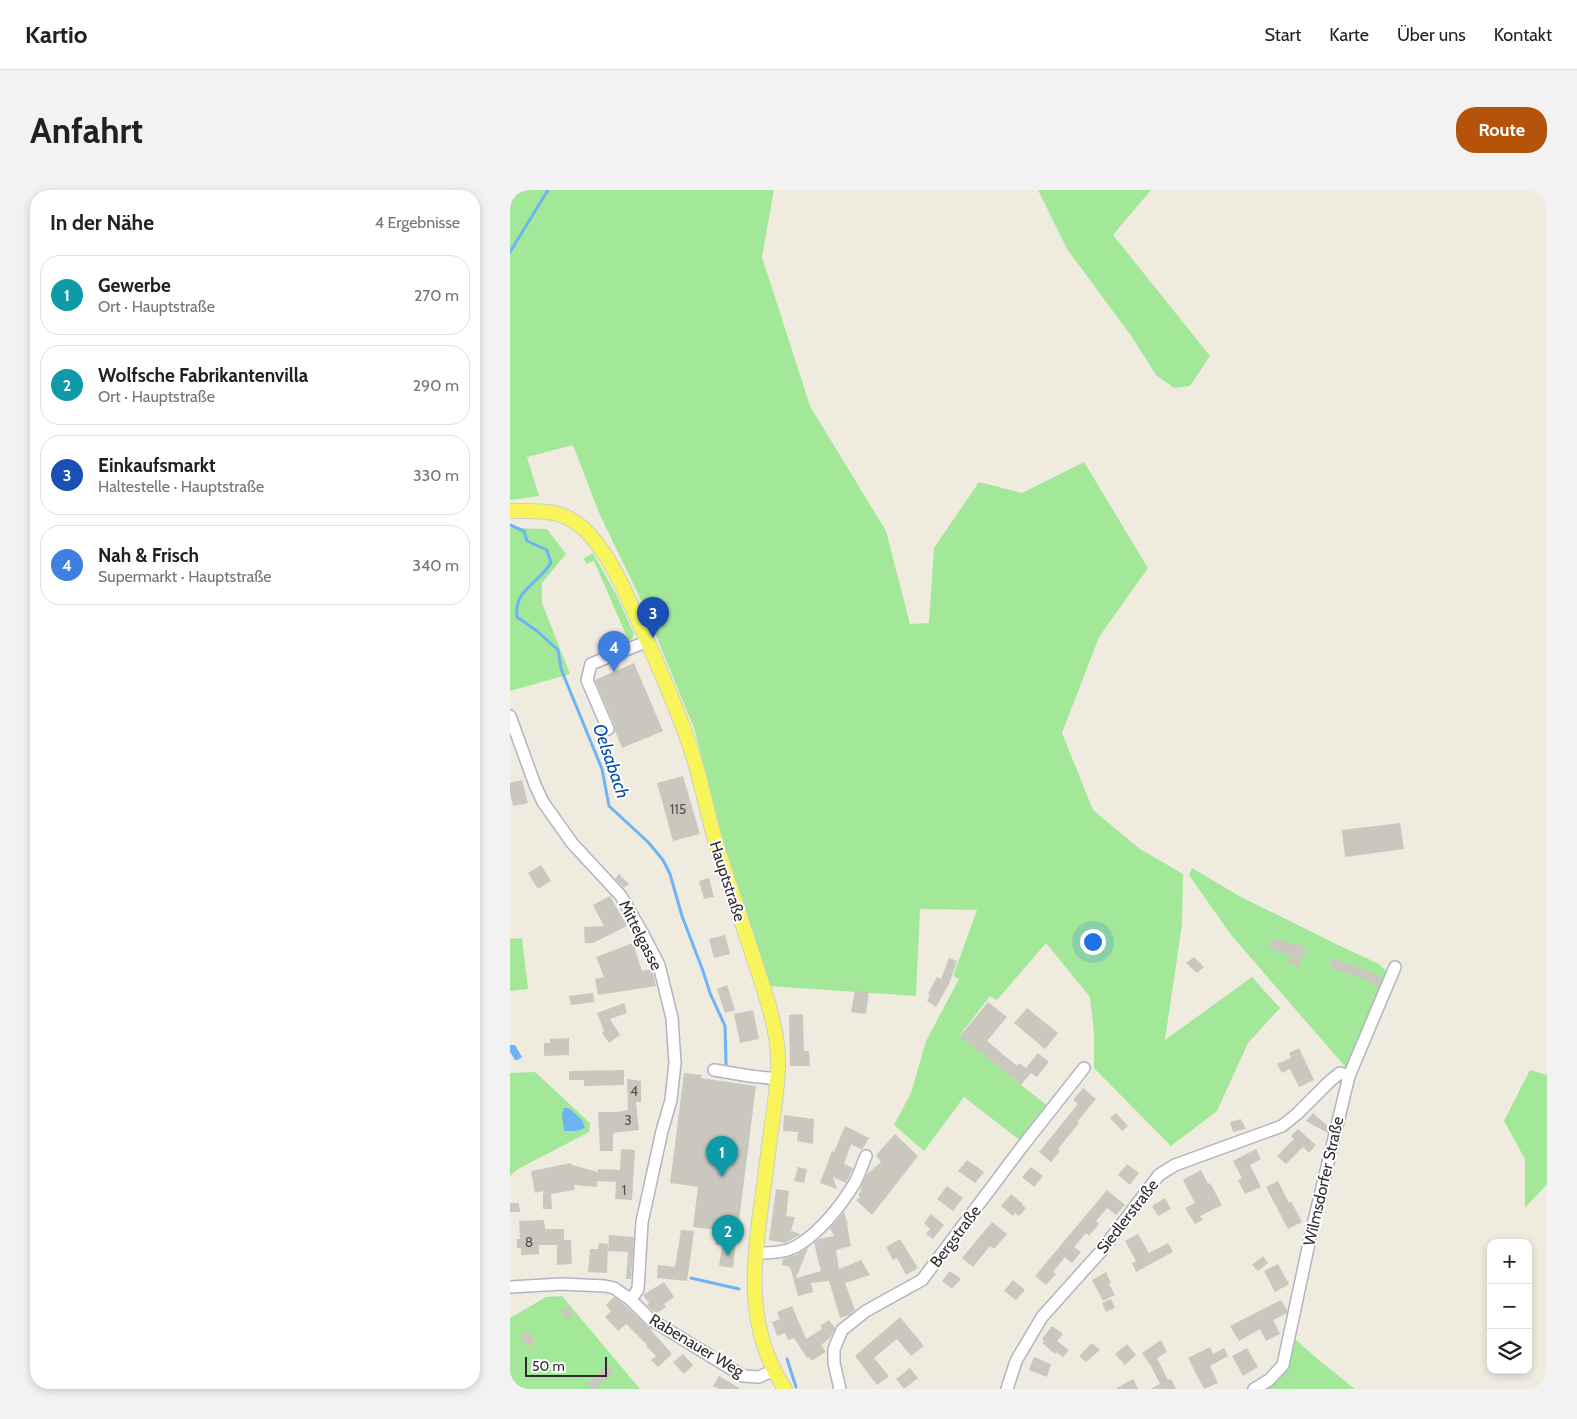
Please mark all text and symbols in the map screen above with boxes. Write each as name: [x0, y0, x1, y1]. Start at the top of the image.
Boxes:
text: Kartio: [25, 20, 88, 49]
text: Start: [1265, 24, 1301, 46]
text: Karte: [1329, 24, 1369, 46]
text: Über uns: [1397, 24, 1466, 46]
text: Kontakt: [1494, 24, 1552, 46]
button: Route: [1456, 107, 1547, 153]
text: Anfahrt: [30, 109, 143, 152]
text: In der Nähe: [50, 210, 154, 235]
text: 4 Ergebnisse: [375, 213, 460, 232]
text: Gewerbe: [98, 274, 171, 297]
text: 1: [64, 286, 70, 305]
text: 270 m: [414, 286, 459, 305]
text: Ort · Hauptstraße: [98, 297, 215, 316]
text: Wolfsche Fabrikantenvilla: [98, 364, 308, 387]
text: 2: [63, 376, 71, 395]
text: 290 m: [413, 376, 459, 395]
text: Ort · Hauptstraße: [98, 387, 215, 406]
text: Einkaufsmarkt: [98, 454, 216, 477]
text: 3: [63, 466, 71, 485]
text: 330 m: [413, 466, 459, 485]
text: Haltestelle · Hauptstraße: [98, 477, 264, 496]
text: Nah & Frisch: [98, 544, 199, 567]
text: 4: [62, 556, 72, 575]
text: 340 m: [412, 556, 459, 575]
text: Supermarkt · Hauptstraße: [98, 567, 272, 586]
pin: 3: [637, 597, 669, 638]
pin: 4: [598, 631, 630, 672]
water label: Oelsabach: [588, 721, 634, 801]
house number: 115: [670, 800, 686, 818]
street label: Hauptstraße: [706, 839, 749, 924]
street label: Mittelgasse: [615, 897, 666, 973]
your location: [1080, 929, 1106, 955]
house number: 4: [630, 1082, 638, 1100]
house number: 3: [624, 1111, 632, 1129]
street label: Wilmsdorfer Straße: [1299, 1115, 1348, 1248]
pin: 1: [706, 1136, 738, 1177]
street label: Siedlerstraße: [1093, 1176, 1162, 1257]
house number: 1: [622, 1181, 626, 1199]
street label: Bergstraße: [926, 1202, 985, 1271]
pin: 2: [712, 1215, 744, 1256]
house number: 8: [525, 1233, 533, 1251]
map controls: [1487, 1239, 1532, 1374]
button: +: [1487, 1239, 1532, 1284]
button: −: [1487, 1284, 1532, 1329]
street label: Rabenauer Weg: [646, 1310, 748, 1382]
button: layers: [1487, 1329, 1532, 1374]
scale bar: [525, 1354, 608, 1377]
text: 50 m: [532, 1357, 565, 1375]

